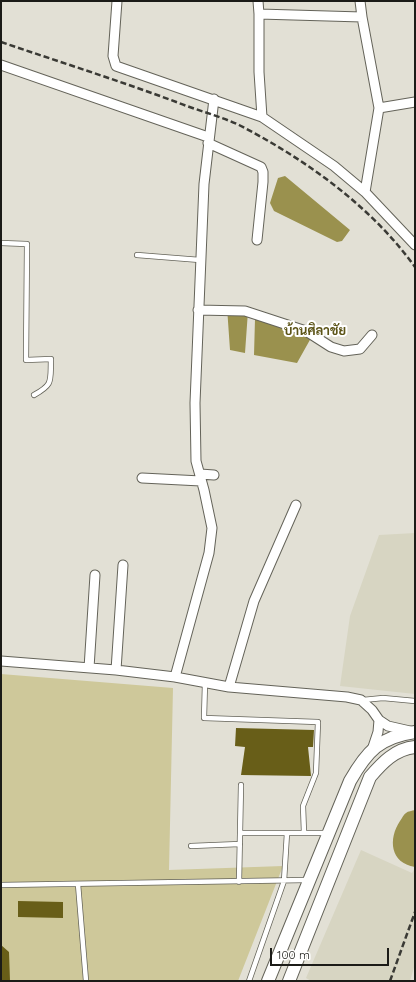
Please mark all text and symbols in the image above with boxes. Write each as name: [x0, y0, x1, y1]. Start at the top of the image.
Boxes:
district label: บ้านศิลาชัย: [284, 323, 346, 339]
scale bar: [272, 940, 391, 966]
text: 100 m: [277, 947, 310, 962]

